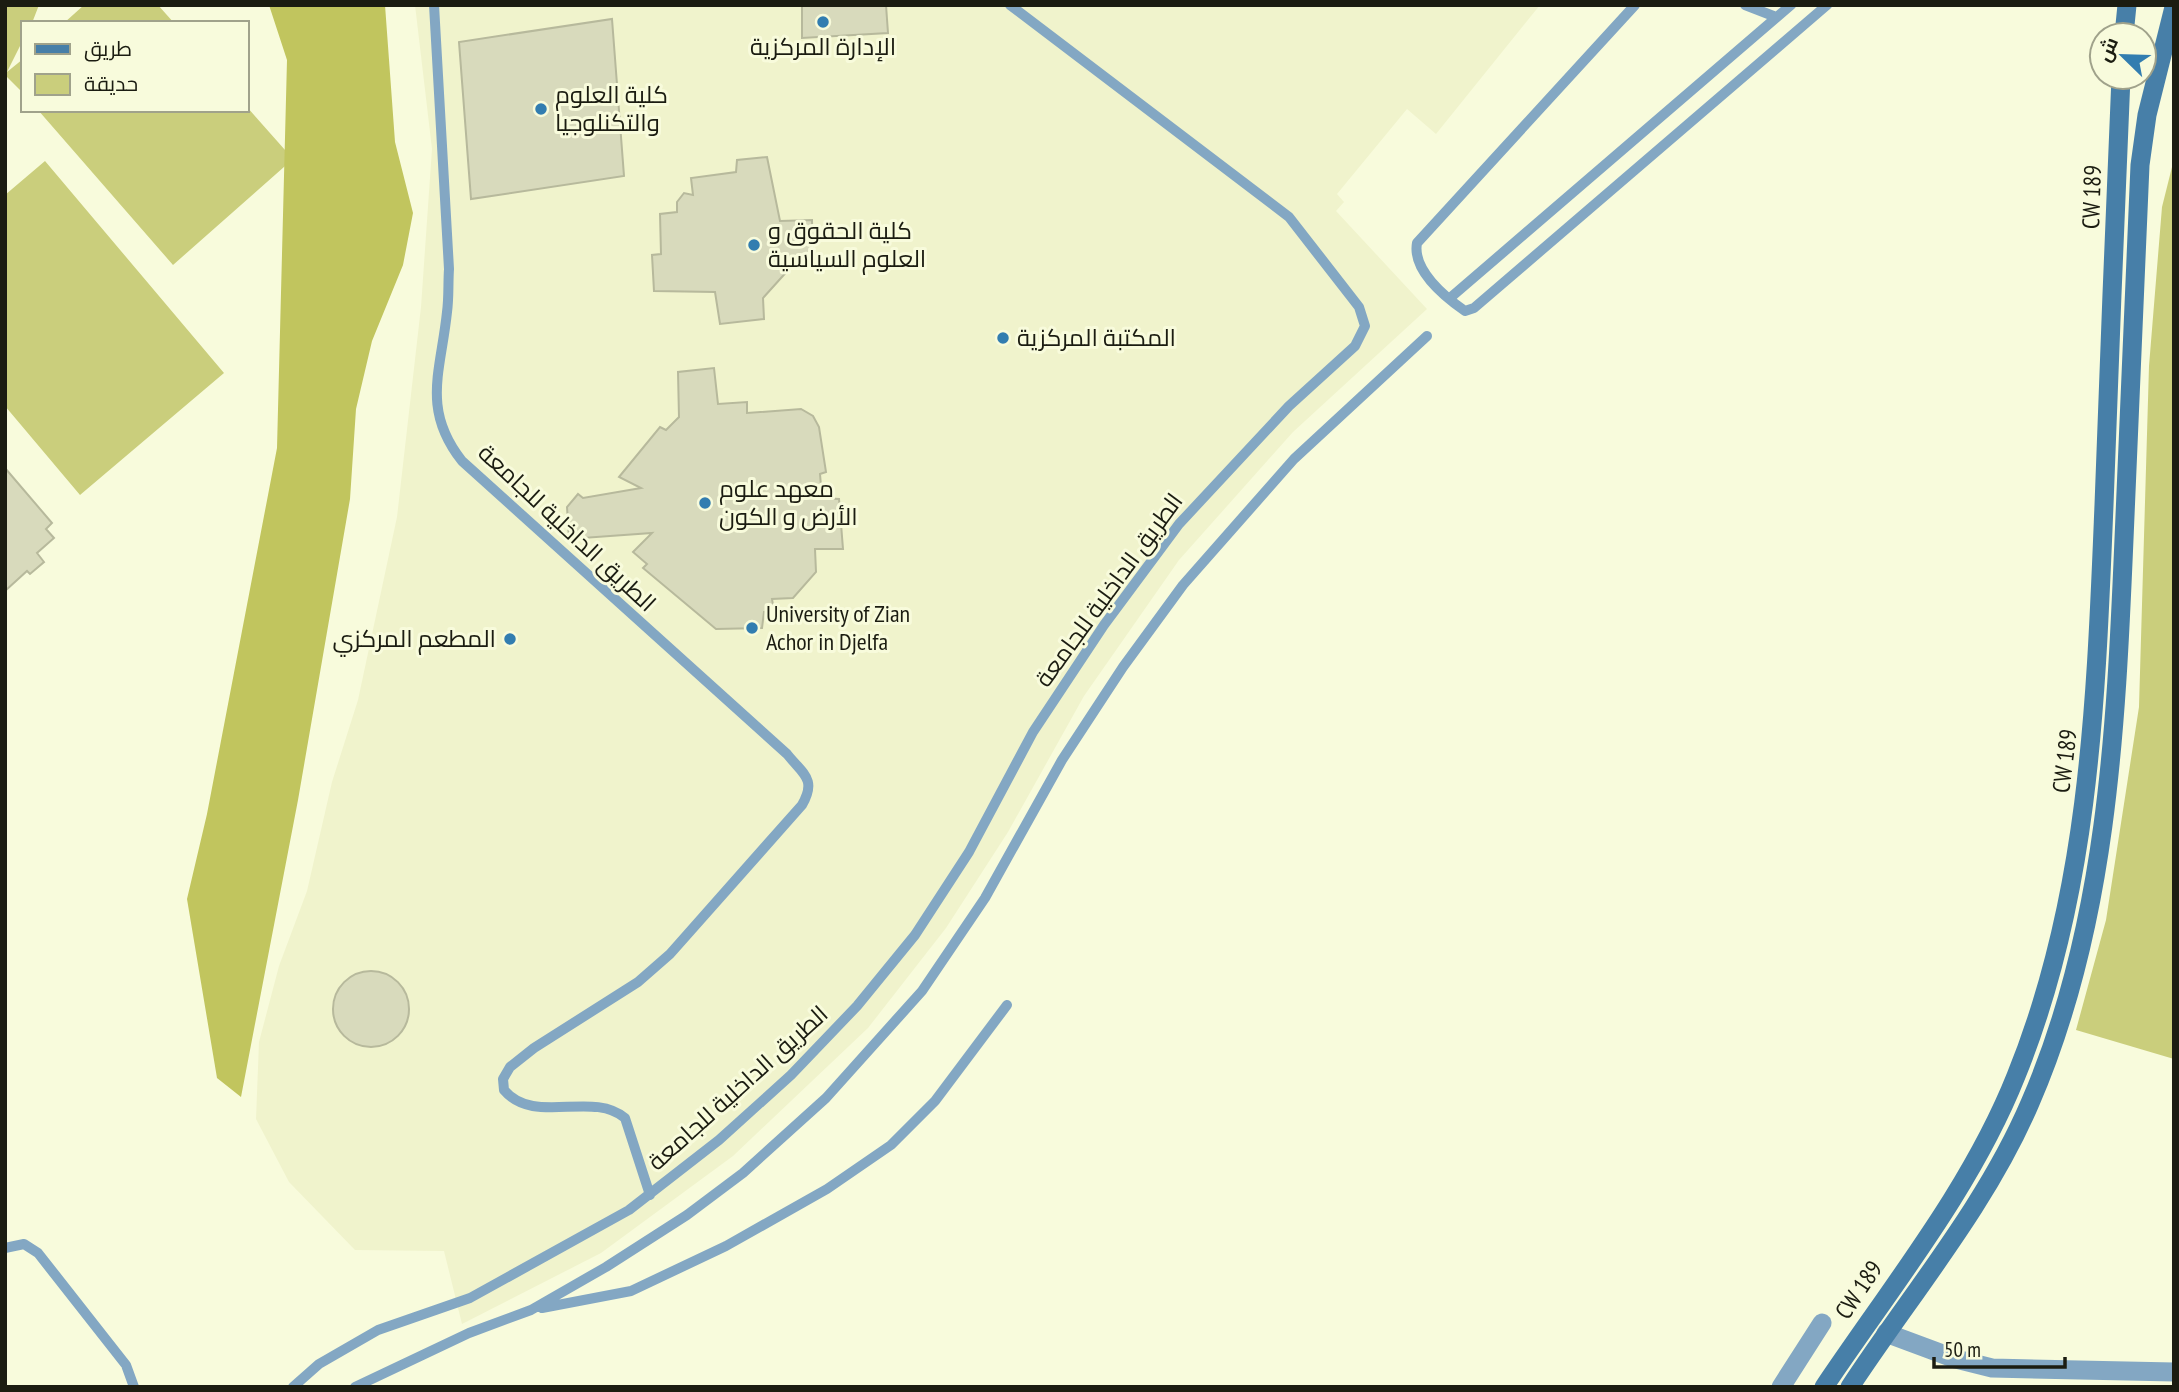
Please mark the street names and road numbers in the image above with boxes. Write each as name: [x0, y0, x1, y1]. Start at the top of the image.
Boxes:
street label: CW 189: [2075, 164, 2108, 229]
street label: الطريق الداخلية للجامعة: [472, 437, 663, 618]
street label: الطريق الداخلية للجامعة: [1028, 487, 1189, 693]
street label: CW 189: [2045, 727, 2084, 795]
street label: الطريق الداخلية للجامعة: [641, 998, 834, 1177]
street label: CW 189: [1828, 1255, 1889, 1325]

